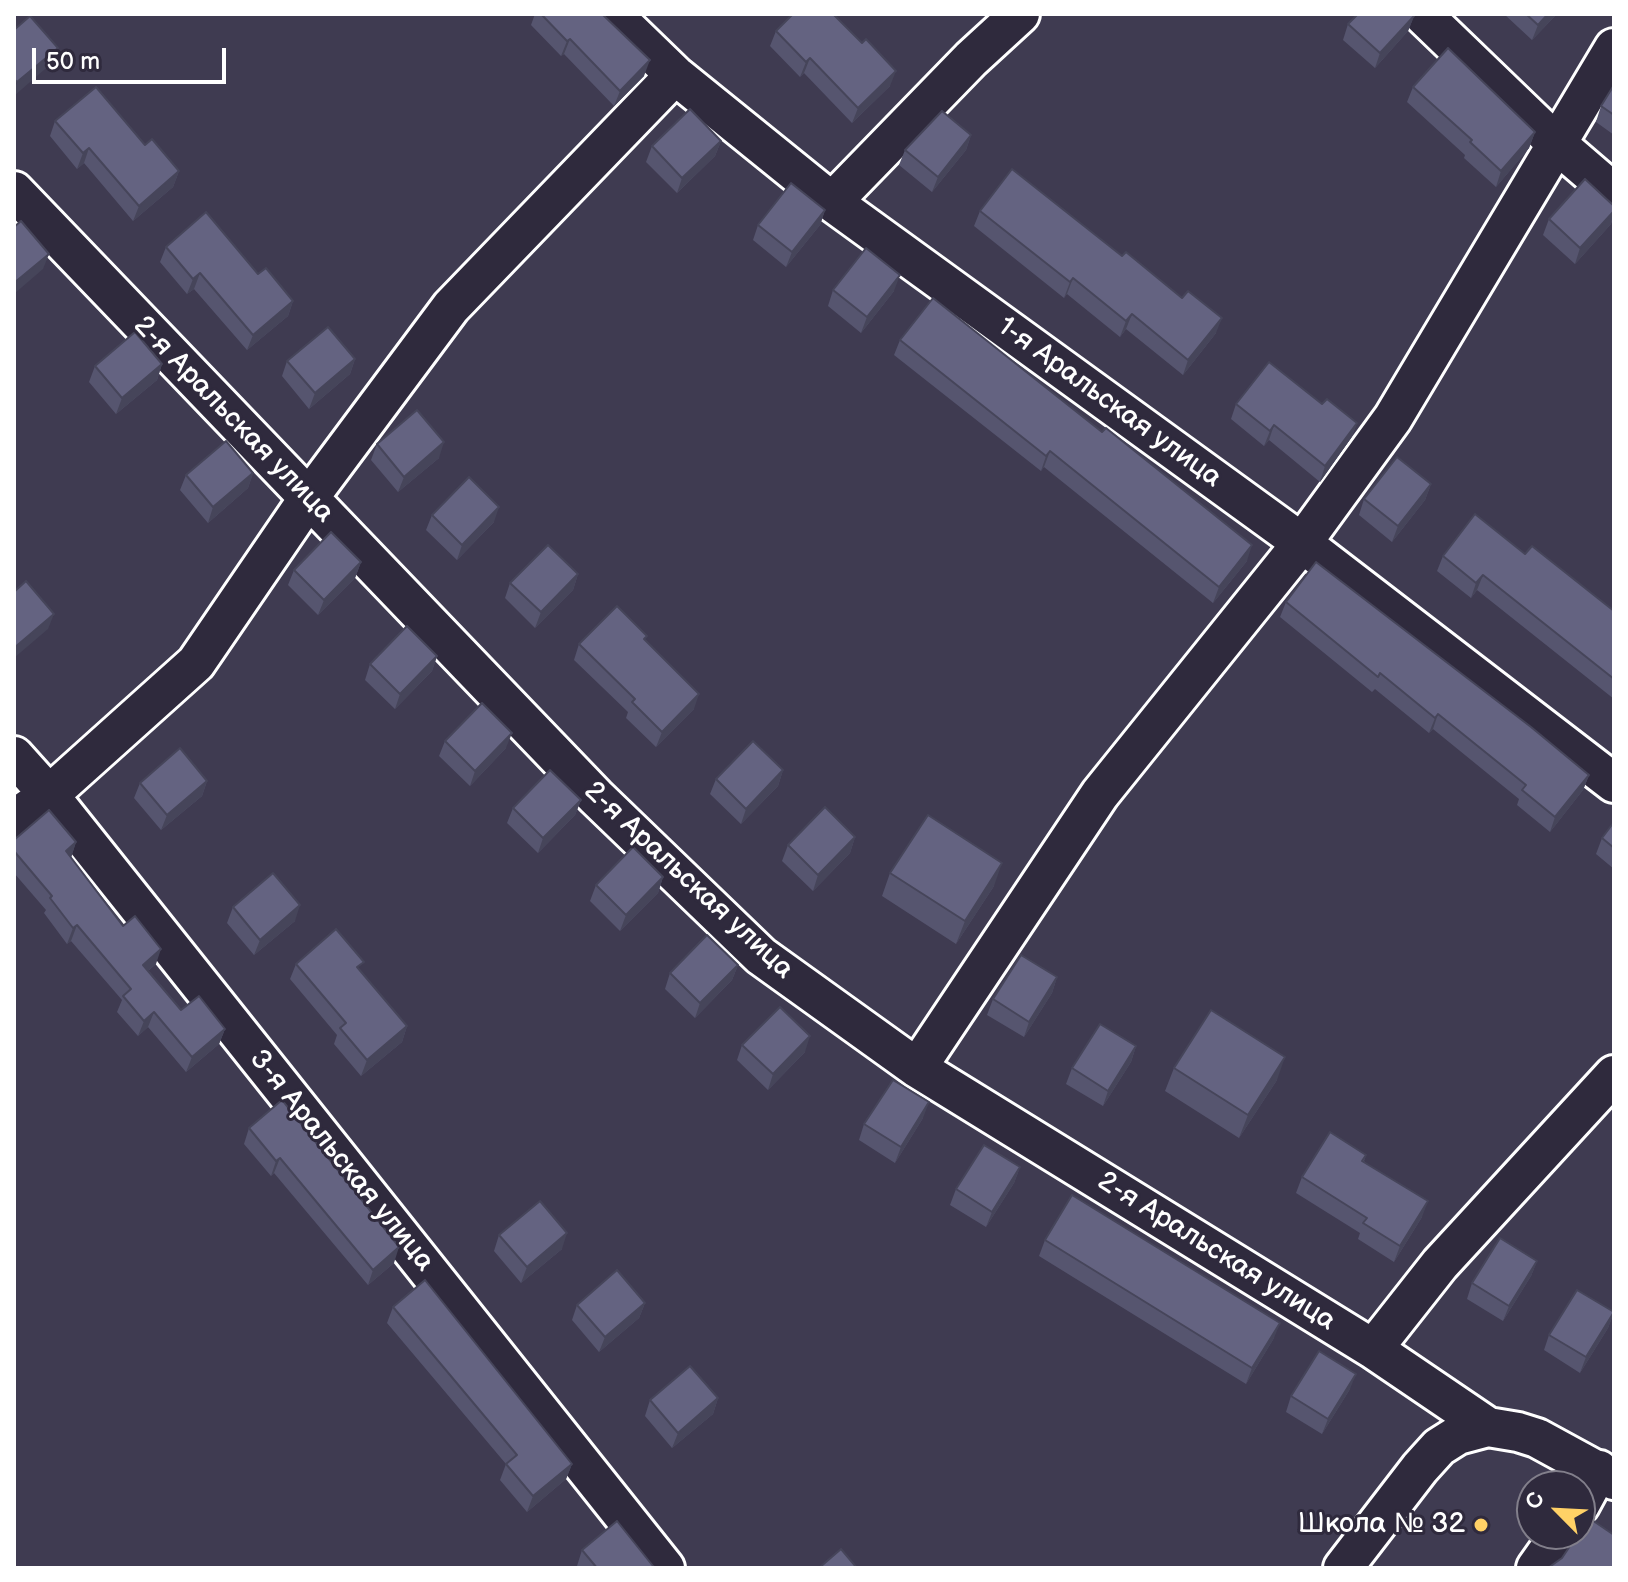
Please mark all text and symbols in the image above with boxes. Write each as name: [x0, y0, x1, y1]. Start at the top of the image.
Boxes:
scale bar: [36, 32, 230, 82]
text: 50 m: [46, 47, 100, 76]
street label: 2-я Аральская улица: [126, 310, 340, 530]
street label: 1-я Аральская улица: [990, 310, 1228, 496]
street label: 2-я Аральская улица: [576, 775, 800, 987]
street label: 3-я Аральская улица: [241, 1044, 441, 1278]
street label: 2-я Аральская улица: [1091, 1165, 1341, 1339]
north arrow: [1516, 1470, 1596, 1550]
text: С: [1520, 1488, 1551, 1513]
place label: Школа № 32: [1298, 1508, 1465, 1542]
marker: Школа № 32: [1472, 1516, 1490, 1534]

